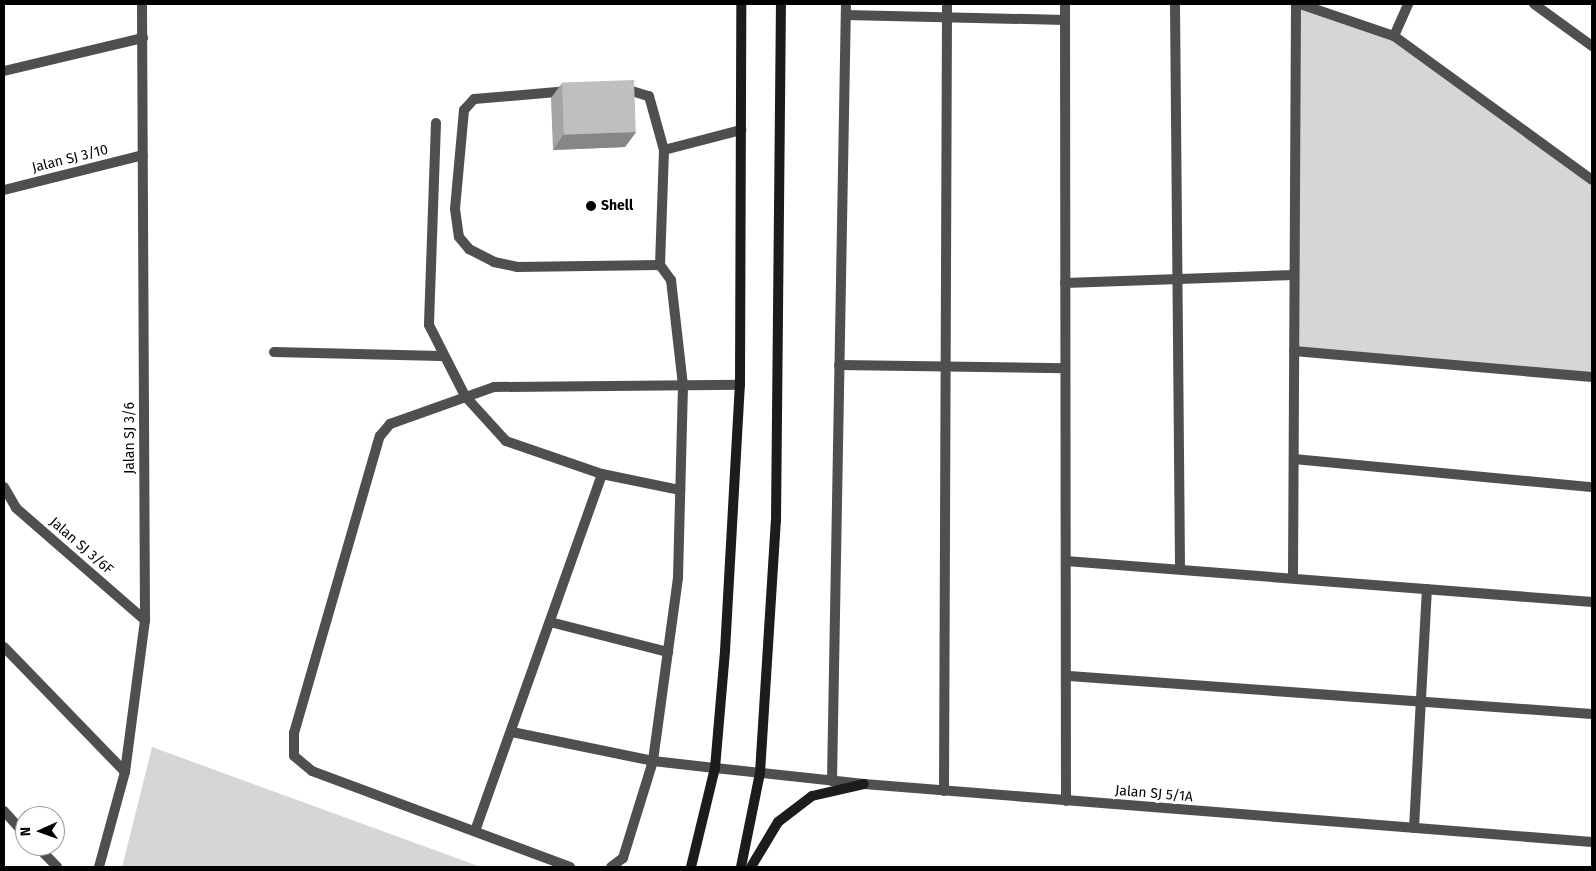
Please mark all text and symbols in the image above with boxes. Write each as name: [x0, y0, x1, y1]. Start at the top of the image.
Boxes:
street label: Jalan SJ 3/10: [30, 141, 110, 177]
place label: Shell: [601, 198, 633, 214]
marker: Shell: [585, 200, 597, 212]
street label: Jalan SJ 3/6: [122, 402, 138, 474]
street label: Jalan SJ 3/6F: [46, 514, 116, 578]
street label: Jalan SJ 5/1A: [1114, 782, 1194, 806]
north arrow: [15, 806, 65, 856]
text: N: [17, 827, 34, 836]

